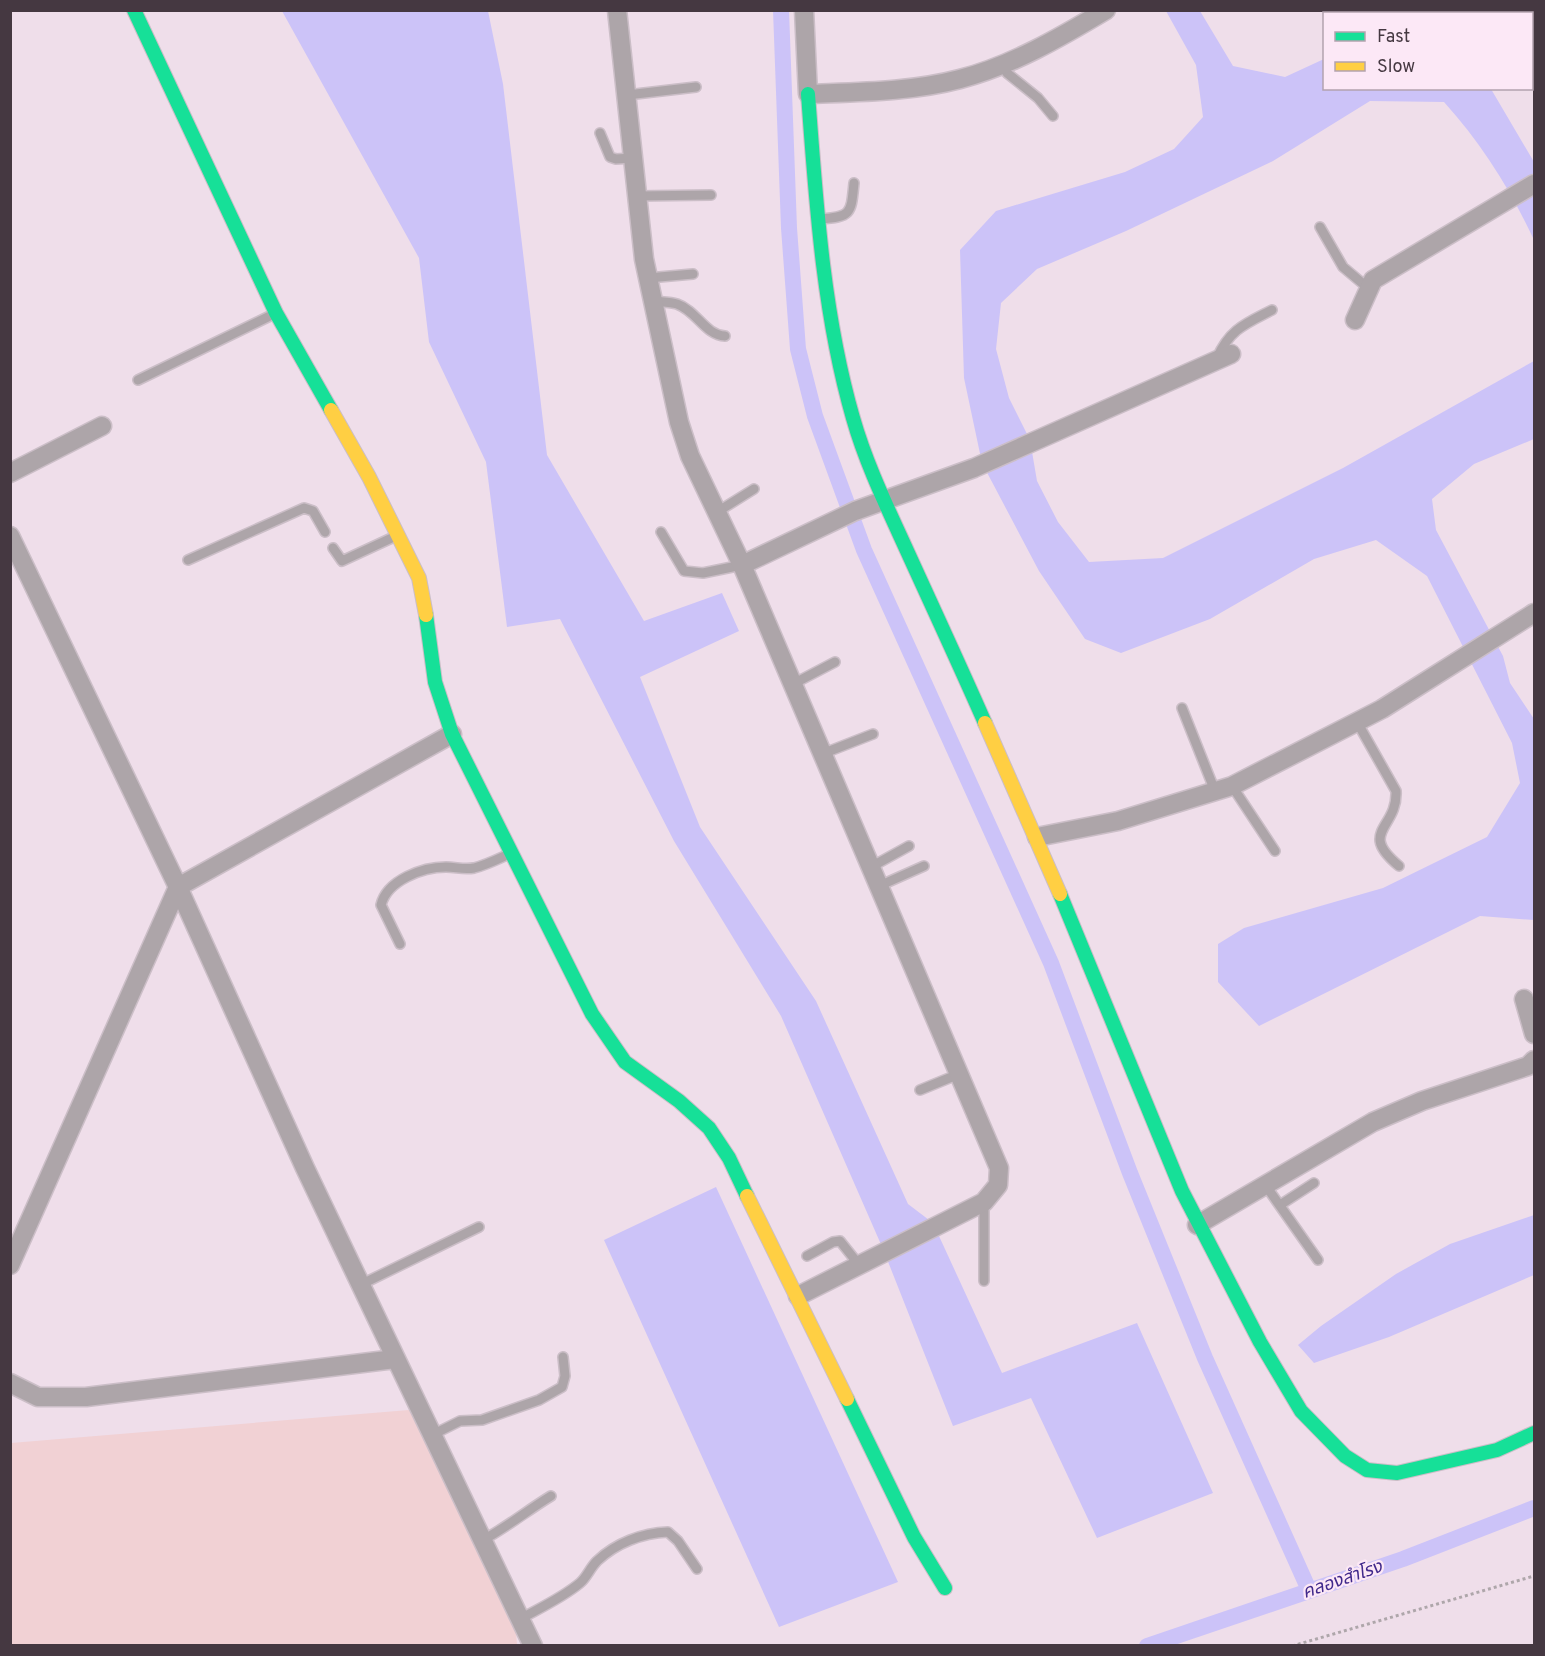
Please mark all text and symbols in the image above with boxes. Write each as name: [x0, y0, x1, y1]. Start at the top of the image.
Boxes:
legend: [1323, 12, 1533, 90]
text: Fast: [1377, 26, 1410, 49]
text: Slow: [1377, 56, 1415, 79]
water label: คลองสำโรง: [1300, 1556, 1387, 1605]

